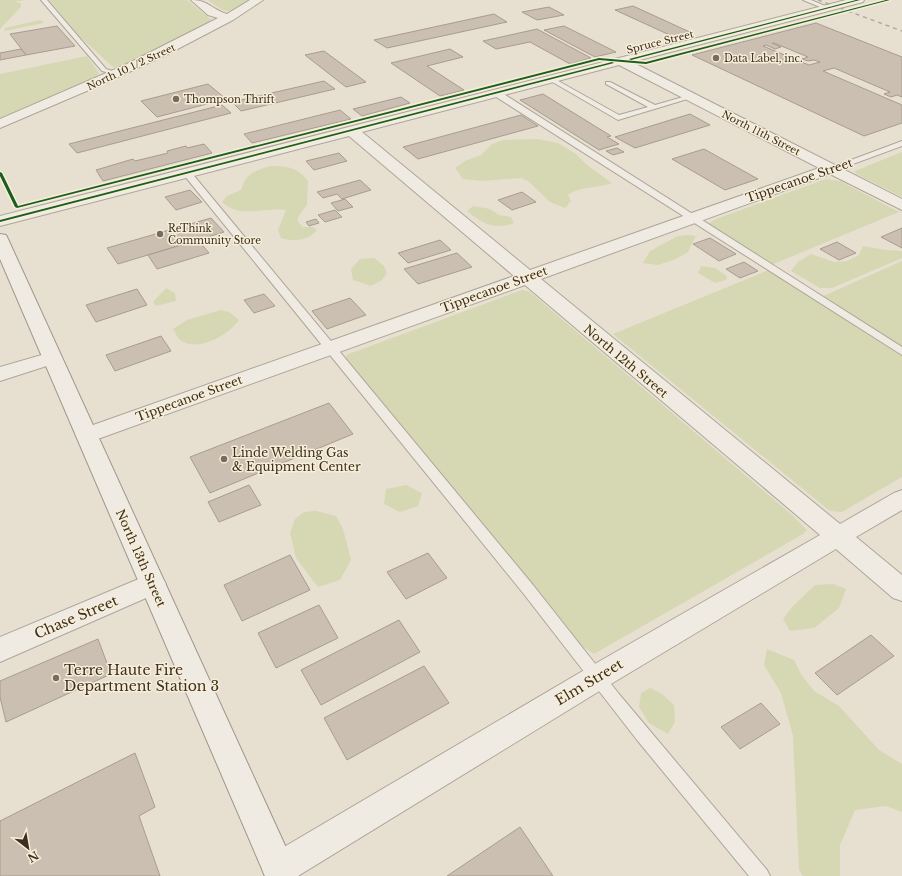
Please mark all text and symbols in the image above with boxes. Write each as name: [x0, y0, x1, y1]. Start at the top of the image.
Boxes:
street label: Spruce Street: [625, 27, 695, 57]
street label: North 10 1/2 Street: [85, 41, 178, 93]
place label: Data Label, inc.: [724, 52, 803, 65]
marker: Data Label, inc.: [711, 53, 721, 63]
place label: Thompson Thrift: [184, 93, 275, 106]
marker: Thompson Thrift: [171, 94, 181, 104]
street label: North 11th Street: [720, 108, 802, 158]
street label: Tippecanoe Street: [744, 155, 855, 205]
place label: ReThink Community Store: [168, 222, 261, 247]
marker: ReThink Community Store: [155, 229, 165, 239]
street label: Tippecanoe Street: [439, 263, 550, 315]
street label: North 12th Street: [581, 321, 672, 401]
street label: Tippecanoe Street: [134, 372, 245, 424]
place label: Linde Welding Gas & Equipment Center: [232, 445, 361, 474]
marker: Linde Welding Gas & Equipment Center: [219, 454, 229, 464]
street label: North 13th Street: [113, 507, 169, 610]
street label: Chase Street: [31, 591, 121, 643]
street label: Elm Street: [552, 654, 627, 709]
place label: Terre Haute Fire Department Station 3: [64, 661, 219, 695]
marker: Terre Haute Fire Department Station 3: [51, 673, 61, 683]
north arrow: [8, 828, 48, 868]
text: N: [25, 848, 41, 866]

